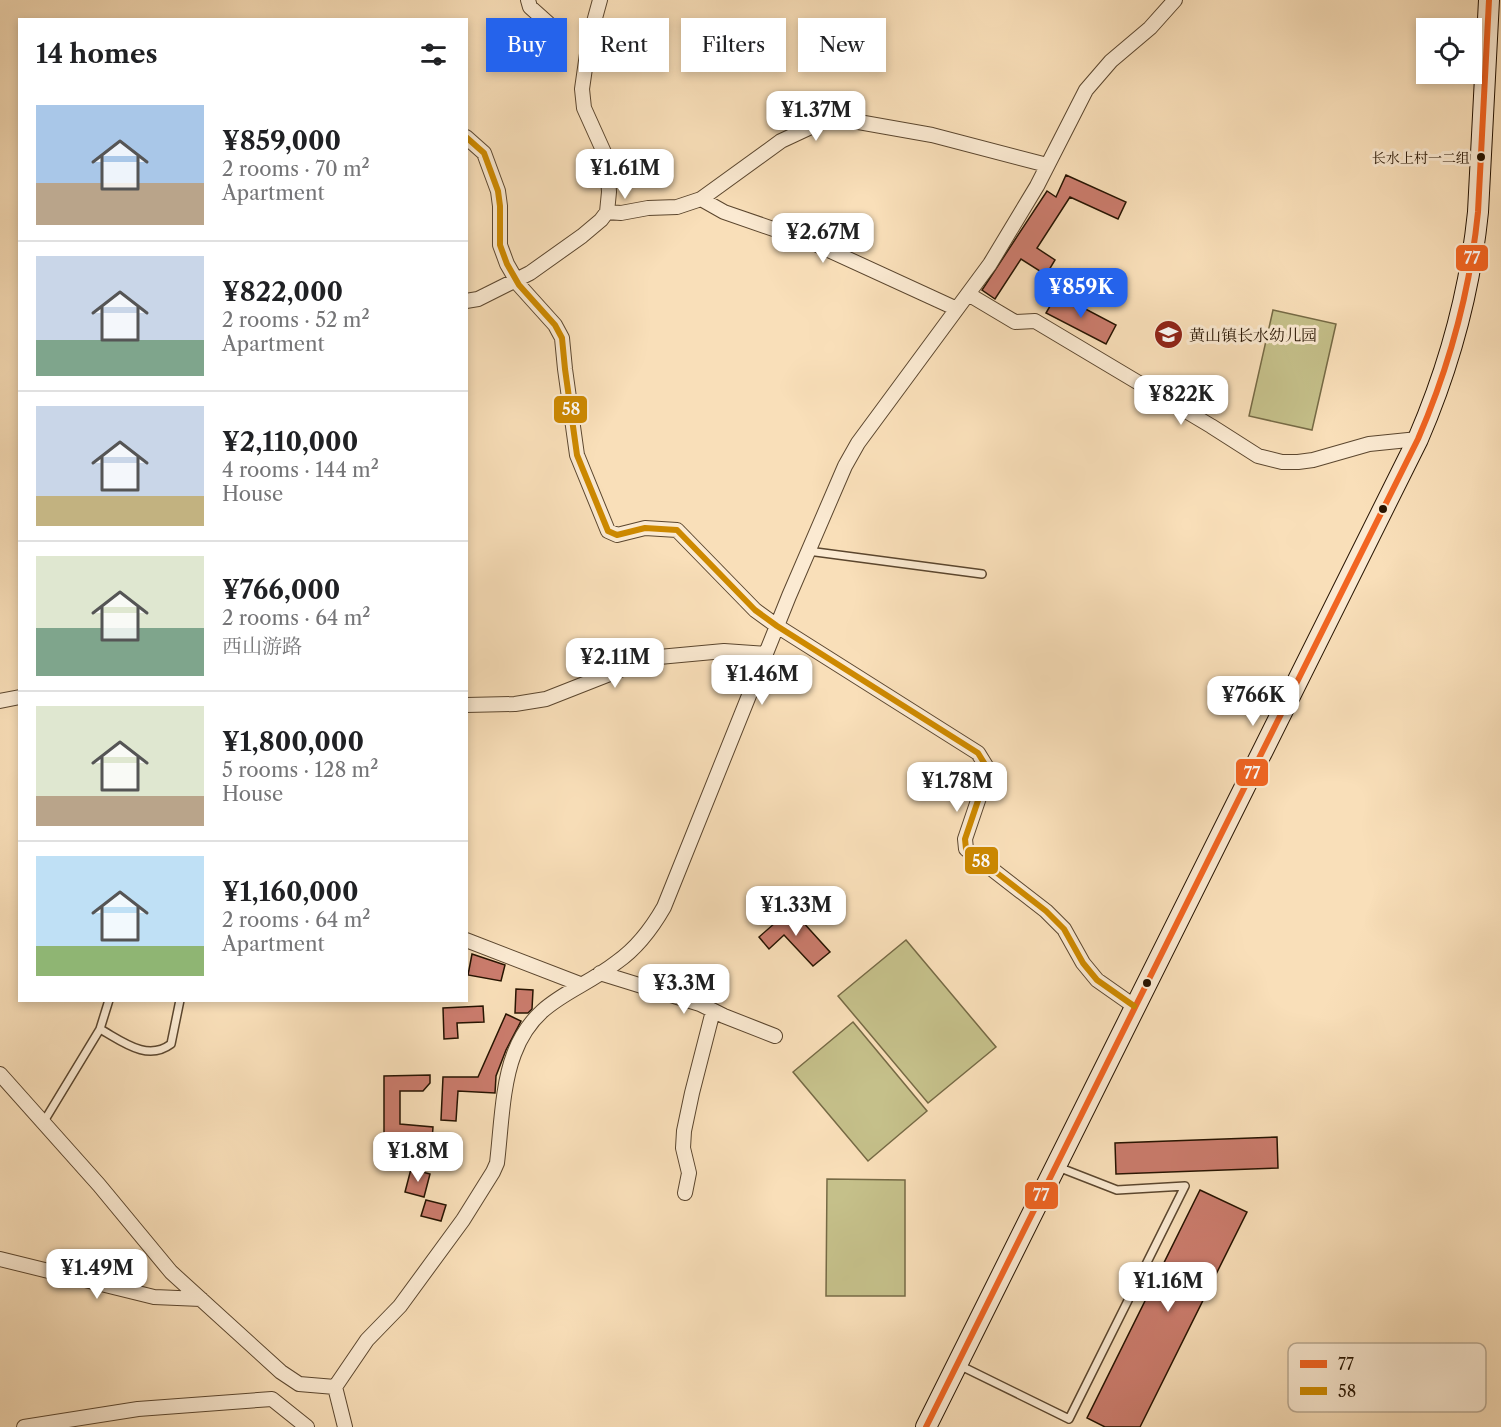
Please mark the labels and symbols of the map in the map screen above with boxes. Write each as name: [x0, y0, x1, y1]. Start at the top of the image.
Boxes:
pin: ¥1.37M: [767, 91, 865, 142]
pin: ¥1.61M: [576, 149, 674, 200]
place label: 长水上村一二组: [1372, 149, 1470, 167]
marker: 长水上村一二组: [1475, 151, 1487, 163]
pin: ¥2.67M: [774, 213, 872, 264]
line badge: 77: [1455, 244, 1489, 272]
text: 77: [1464, 248, 1481, 268]
pin: ¥859K: [1039, 268, 1123, 319]
school or university icon: 黄山镇长水幼儿园: [1152, 319, 1184, 351]
place label: 黄山镇长水幼儿园: [1189, 325, 1317, 345]
pin: ¥822K: [1139, 375, 1223, 426]
line badge: 58: [553, 395, 588, 424]
text: 58: [562, 399, 580, 419]
unlabelled marker: [1377, 503, 1389, 515]
pin: ¥2.11M: [566, 638, 664, 689]
pin: ¥1.46M: [713, 655, 811, 706]
pin: ¥766K: [1211, 676, 1295, 727]
line badge: 77: [1235, 758, 1269, 787]
pin: ¥1.78M: [908, 762, 1006, 813]
text: 77: [1244, 763, 1261, 783]
line badge: 58: [964, 846, 999, 875]
text: 58: [972, 851, 990, 871]
pin: ¥1.33M: [747, 886, 845, 937]
pin: ¥3.3M: [642, 964, 726, 1015]
unlabelled marker: [1141, 977, 1153, 989]
pin: ¥1.8M: [376, 1132, 460, 1183]
line badge: 77: [1024, 1181, 1059, 1210]
text: 77: [1033, 1185, 1050, 1205]
pin: ¥1.49M: [48, 1249, 146, 1300]
pin: ¥1.16M: [1119, 1262, 1217, 1313]
legend: [1288, 1343, 1486, 1412]
text: 77: [1338, 1354, 1354, 1374]
text: 58: [1338, 1381, 1356, 1401]

